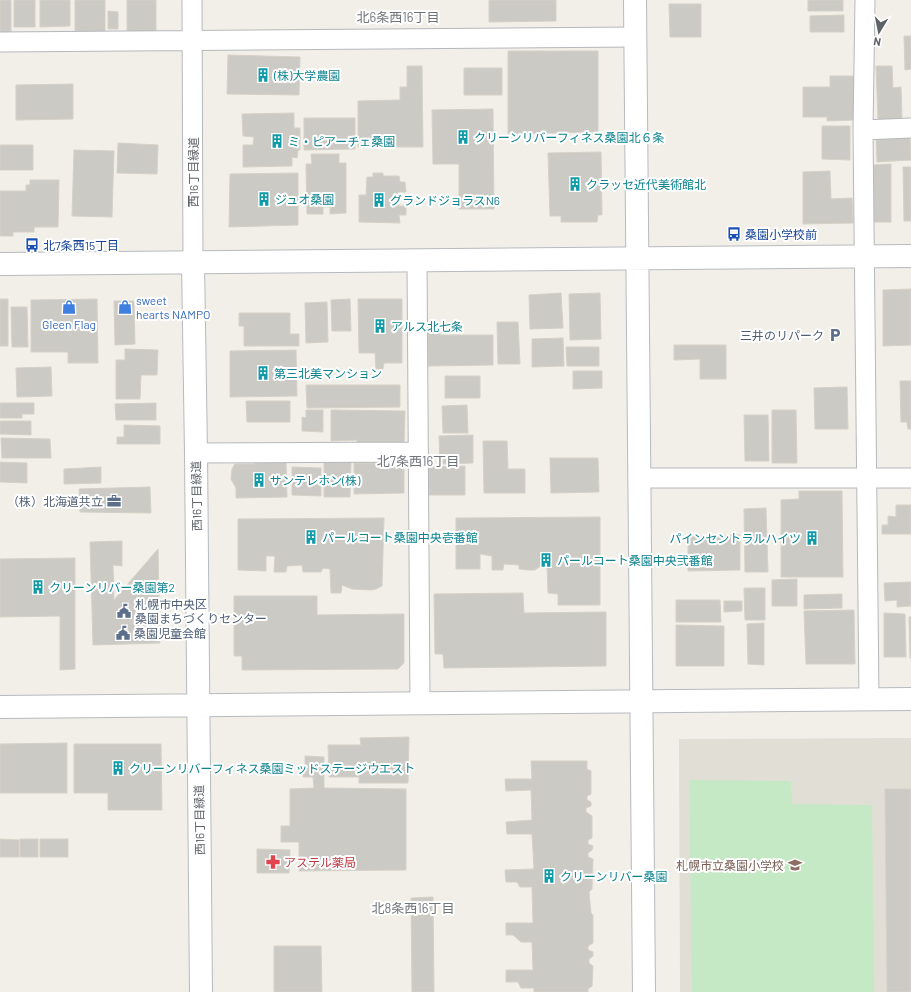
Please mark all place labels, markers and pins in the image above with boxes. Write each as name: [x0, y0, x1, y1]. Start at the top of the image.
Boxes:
building icon: (株)大学農園: [255, 67, 271, 83]
place label: (株)大学農園: [273, 68, 340, 82]
building icon: クリーンリバーフィネス桑園北６条: [455, 129, 471, 145]
place label: クリーンリバーフィネス桑園北６条: [474, 130, 664, 144]
building icon: ミ・ピアーチェ桑園: [269, 133, 285, 149]
place label: ミ・ピアーチェ桑園: [288, 134, 395, 148]
building icon: クラッセ近代美術館北: [567, 176, 583, 192]
place label: クラッセ近代美術館北: [586, 177, 706, 191]
building icon: ジュオ桑園: [256, 191, 272, 207]
place label: ジュオ桑園: [275, 192, 334, 206]
building icon: グランドジョラスN6: [371, 192, 387, 208]
place label: グランドジョラスN6: [390, 193, 500, 207]
bus stop icon: 桑園小学校前: [726, 226, 742, 242]
place label: 桑園小学校前: [745, 227, 817, 241]
bus stop icon: 北7条西15丁目: [24, 237, 40, 253]
place label: 北7条西15丁目: [43, 238, 119, 252]
place label: sweet hearts NAMPO: [136, 293, 210, 321]
shop icon: Gleen Flag: [61, 299, 77, 315]
shop icon: sweet hearts NAMPO: [117, 299, 133, 315]
place label: Gleen Flag: [42, 317, 96, 331]
building icon: アルス北七条: [372, 318, 388, 334]
place label: アルス北七条: [391, 319, 463, 333]
parking icon: 三井のリパーク: [827, 327, 843, 343]
place label: 三井のリパーク: [740, 328, 824, 342]
building icon: 第三北美マンション: [255, 365, 271, 381]
place label: 第三北美マンション: [274, 366, 382, 380]
building icon: サンテレホン(株): [251, 472, 267, 488]
place label: サンテレホン(株): [270, 473, 361, 487]
office icon: （株）北海道共立: [106, 493, 122, 509]
place label: （株）北海道共立: [7, 494, 103, 508]
building icon: パールコート桑園中央壱番館: [303, 529, 319, 545]
place label: パールコート桑園中央壱番館: [322, 530, 478, 544]
building icon: パインセントラルハイツ: [804, 530, 820, 546]
place label: パインセントラルハイツ: [669, 531, 801, 545]
building icon: パールコート桑園中央弐番館: [538, 552, 554, 568]
place label: パールコート桑園中央弐番館: [557, 553, 713, 567]
building icon: クリーンリバー桑園第2: [30, 579, 46, 595]
place label: クリーンリバー桑園第2: [49, 580, 175, 594]
place label: 札幌市中央区 桑園まちづくりセンター: [135, 597, 267, 625]
public building icon: 札幌市中央区 桑園まちづくりセンター: [116, 603, 132, 619]
public building icon: 桑園児童会館: [115, 625, 131, 641]
place label: 桑園児童会館: [134, 626, 206, 640]
building icon: クリーンリバーフィネス桑園ミッドステージウエスト: [110, 760, 126, 776]
place label: クリーンリバーフィネス桑園ミッドステージウエスト: [129, 761, 415, 775]
pharmacy icon: アステル薬局: [265, 854, 281, 870]
place label: アステル薬局: [284, 855, 356, 869]
school or university icon: 札幌市立桑園小学校: [787, 857, 803, 873]
place label: 札幌市立桑園小学校: [676, 858, 784, 872]
building icon: クリーンリバー桑園: [541, 868, 557, 884]
place label: クリーンリバー桑園: [560, 869, 667, 883]

